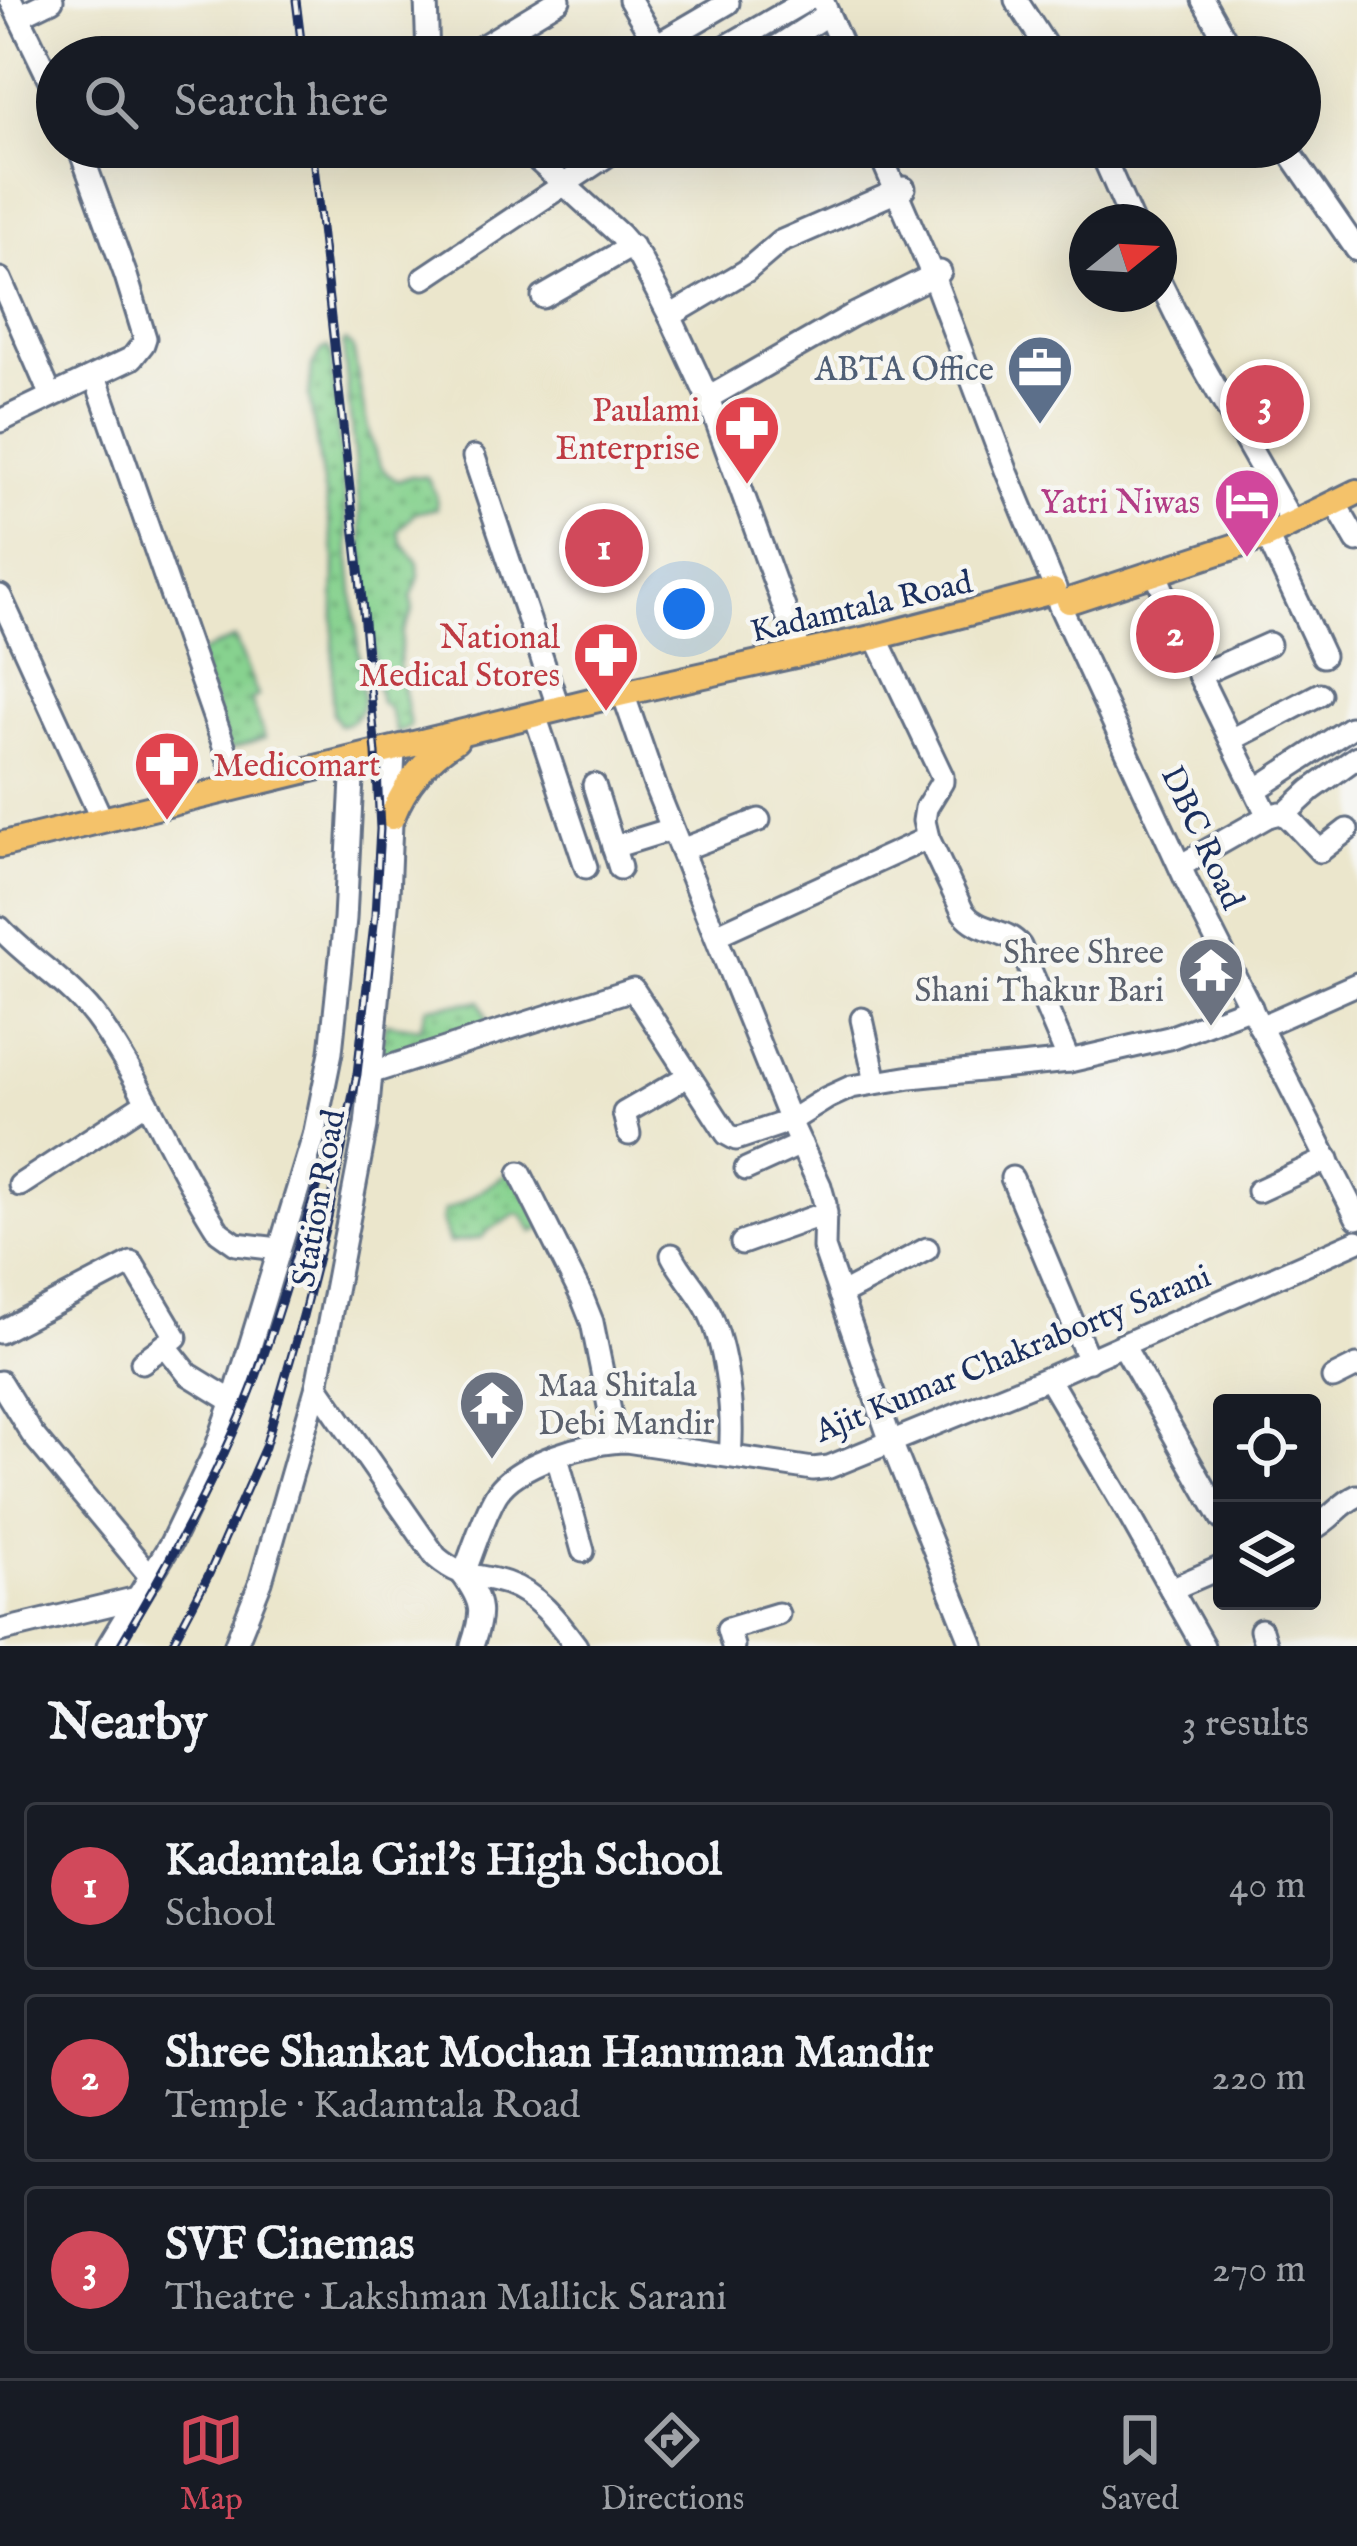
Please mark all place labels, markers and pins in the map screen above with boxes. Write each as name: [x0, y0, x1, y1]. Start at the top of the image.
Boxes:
office icon: ABTA Office: [1005, 333, 1075, 427]
place label: ABTA Office: [814, 350, 994, 392]
pin: 3: [1226, 359, 1304, 449]
place label: Paulami Enterprise: [556, 391, 700, 471]
pharmacy icon: Paulami Enterprise: [712, 393, 782, 487]
hotel icon: Yatri Niwas: [1212, 466, 1282, 560]
place label: Yatri Niwas: [1040, 483, 1200, 525]
pin: 1: [565, 503, 643, 593]
pin: 2: [1136, 589, 1214, 679]
place label: National Medical Stores: [358, 618, 560, 698]
pharmacy icon: National Medical Stores: [571, 620, 641, 714]
pharmacy icon: Medicomart: [132, 729, 202, 823]
place label: Medicomart: [213, 746, 380, 788]
place label: Shree Shree Shani Thakur Bari: [915, 933, 1164, 1013]
temple icon: Shree Shree Shani Thakur Bari: [1176, 935, 1246, 1029]
place label: Maa Shitala Debi Mandir: [538, 1366, 715, 1446]
temple icon: Maa Shitala Debi Mandir: [457, 1368, 527, 1462]

